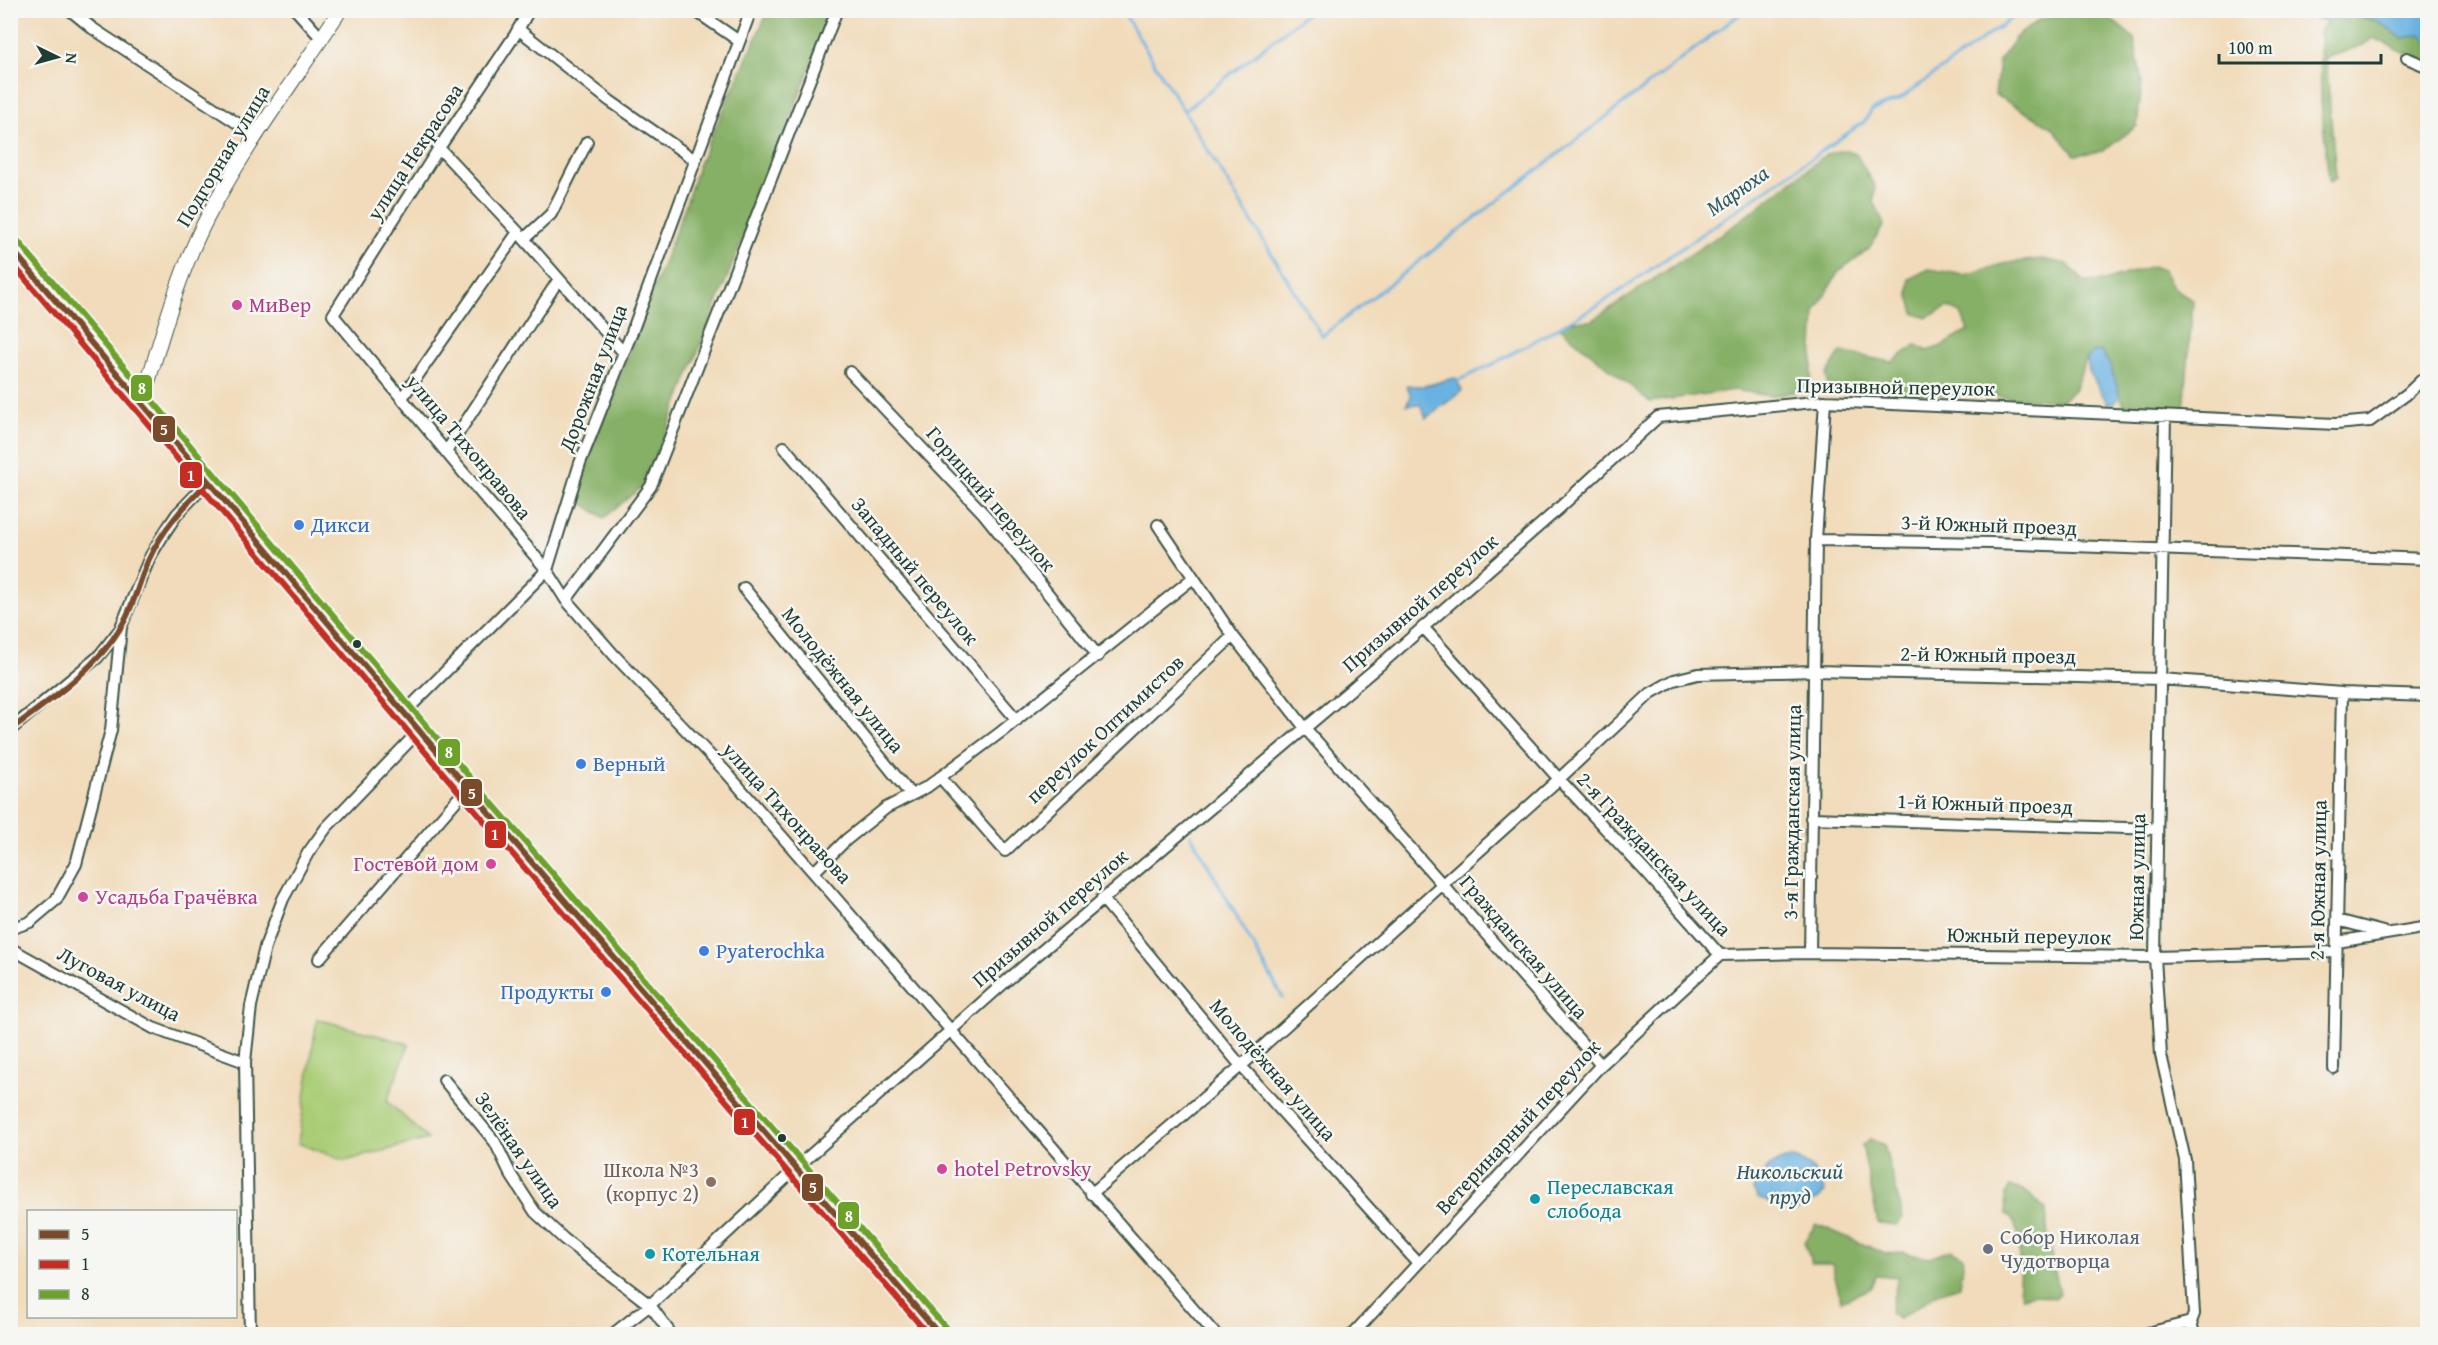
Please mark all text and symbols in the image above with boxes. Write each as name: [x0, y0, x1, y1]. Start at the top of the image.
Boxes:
north arrow: [27, 27, 87, 87]
scale bar: [2219, 27, 2381, 65]
text: 100 m: [2228, 34, 2273, 61]
text: N: [59, 52, 84, 65]
street label: улица Некрасова: [358, 77, 471, 227]
street label: Подгорная улица: [168, 79, 277, 233]
water label: Марюха: [1699, 157, 1775, 223]
place label: МиВер: [249, 289, 311, 320]
marker: МиВер: [230, 298, 244, 312]
street label: Дорожная улица: [550, 300, 635, 457]
street label: улица Тихонравова: [398, 366, 540, 526]
street label: Призывной переулок: [1797, 369, 1995, 404]
line badge: 8: [130, 374, 153, 402]
text: 8: [138, 376, 146, 400]
line badge: 5: [152, 415, 176, 443]
text: 5: [160, 417, 168, 441]
street label: Горицкий переулок: [919, 419, 1063, 578]
line badge: 1: [179, 461, 203, 489]
text: 1: [187, 463, 195, 487]
street label: Западный переулок: [844, 490, 987, 651]
street label: 3-й Южный проезд: [1901, 506, 2078, 543]
place label: Дикси: [310, 509, 370, 540]
marker: Дикси: [292, 518, 306, 532]
street label: Призывной переулок: [1335, 526, 1505, 679]
street label: Молодёжная улица: [775, 600, 912, 759]
street label: 2-й Южный проезд: [1900, 637, 2077, 672]
unlabelled marker: [351, 638, 363, 650]
street label: переулок Оптимистов: [1019, 647, 1191, 810]
street label: 3-я Гражданская улица: [1774, 704, 1809, 920]
street label: улица Тихонравова: [714, 734, 860, 891]
line badge: 8: [437, 738, 461, 767]
text: 8: [445, 740, 453, 764]
place label: Верный: [593, 748, 665, 779]
marker: Верный: [574, 757, 588, 771]
street label: 2-я Гражданская улица: [1570, 764, 1739, 943]
line badge: 5: [460, 778, 483, 807]
text: 5: [468, 781, 476, 805]
street label: 1-й Южный проезд: [1897, 785, 2074, 822]
street label: 2-я Южная улица: [2301, 800, 2334, 960]
street label: Южная улица: [2120, 813, 2153, 941]
line badge: 1: [484, 820, 507, 849]
text: 1: [491, 822, 499, 846]
street label: Призывной переулок: [965, 841, 1135, 994]
place label: Гостевой дом: [354, 848, 479, 879]
marker: Гостевой дом: [484, 857, 498, 871]
street label: Гражданская улица: [1453, 868, 1596, 1026]
place label: Усадьба Грачёвка: [95, 881, 258, 912]
marker: Усадьба Грачёвка: [76, 890, 90, 904]
street label: Южный переулок: [1947, 919, 2111, 952]
place label: Pyaterochka: [716, 935, 825, 966]
street label: Луговая улица: [52, 938, 186, 1029]
marker: Pyaterochka: [697, 944, 711, 958]
place label: Продукты: [500, 976, 594, 1007]
marker: Продукты: [599, 985, 613, 999]
street label: Молодёжная улица: [1203, 991, 1344, 1148]
street label: Ветеринарный переулок: [1428, 1032, 1607, 1221]
street label: Зелёная улица: [468, 1085, 571, 1214]
line badge: 1: [733, 1108, 756, 1136]
text: 1: [741, 1110, 749, 1134]
unlabelled marker: [776, 1132, 788, 1144]
place label: hotel Petrovsky: [954, 1153, 1092, 1184]
place label: Школа №3 (корпус 2): [604, 1154, 699, 1209]
water label: Никольский пруд: [1736, 1155, 1844, 1212]
marker: hotel Petrovsky: [935, 1162, 949, 1176]
place label: Переславская слобода: [1547, 1171, 1674, 1226]
line badge: 5: [801, 1173, 824, 1202]
marker: Школа №3 (корпус 2): [704, 1175, 718, 1189]
text: 5: [809, 1175, 817, 1199]
marker: Переславская слобода: [1528, 1192, 1542, 1206]
line badge: 8: [837, 1201, 860, 1230]
text: 8: [845, 1204, 853, 1228]
legend: [27, 1210, 237, 1318]
text: 5: [81, 1220, 90, 1247]
place label: Собор Николая Чудотворца: [2000, 1221, 2140, 1276]
place label: Котельная: [662, 1238, 760, 1269]
marker: Собор Николая Чудотворца: [1981, 1242, 1995, 1256]
marker: Котельная: [643, 1247, 657, 1261]
text: 1: [81, 1250, 90, 1277]
text: 8: [81, 1280, 90, 1307]

